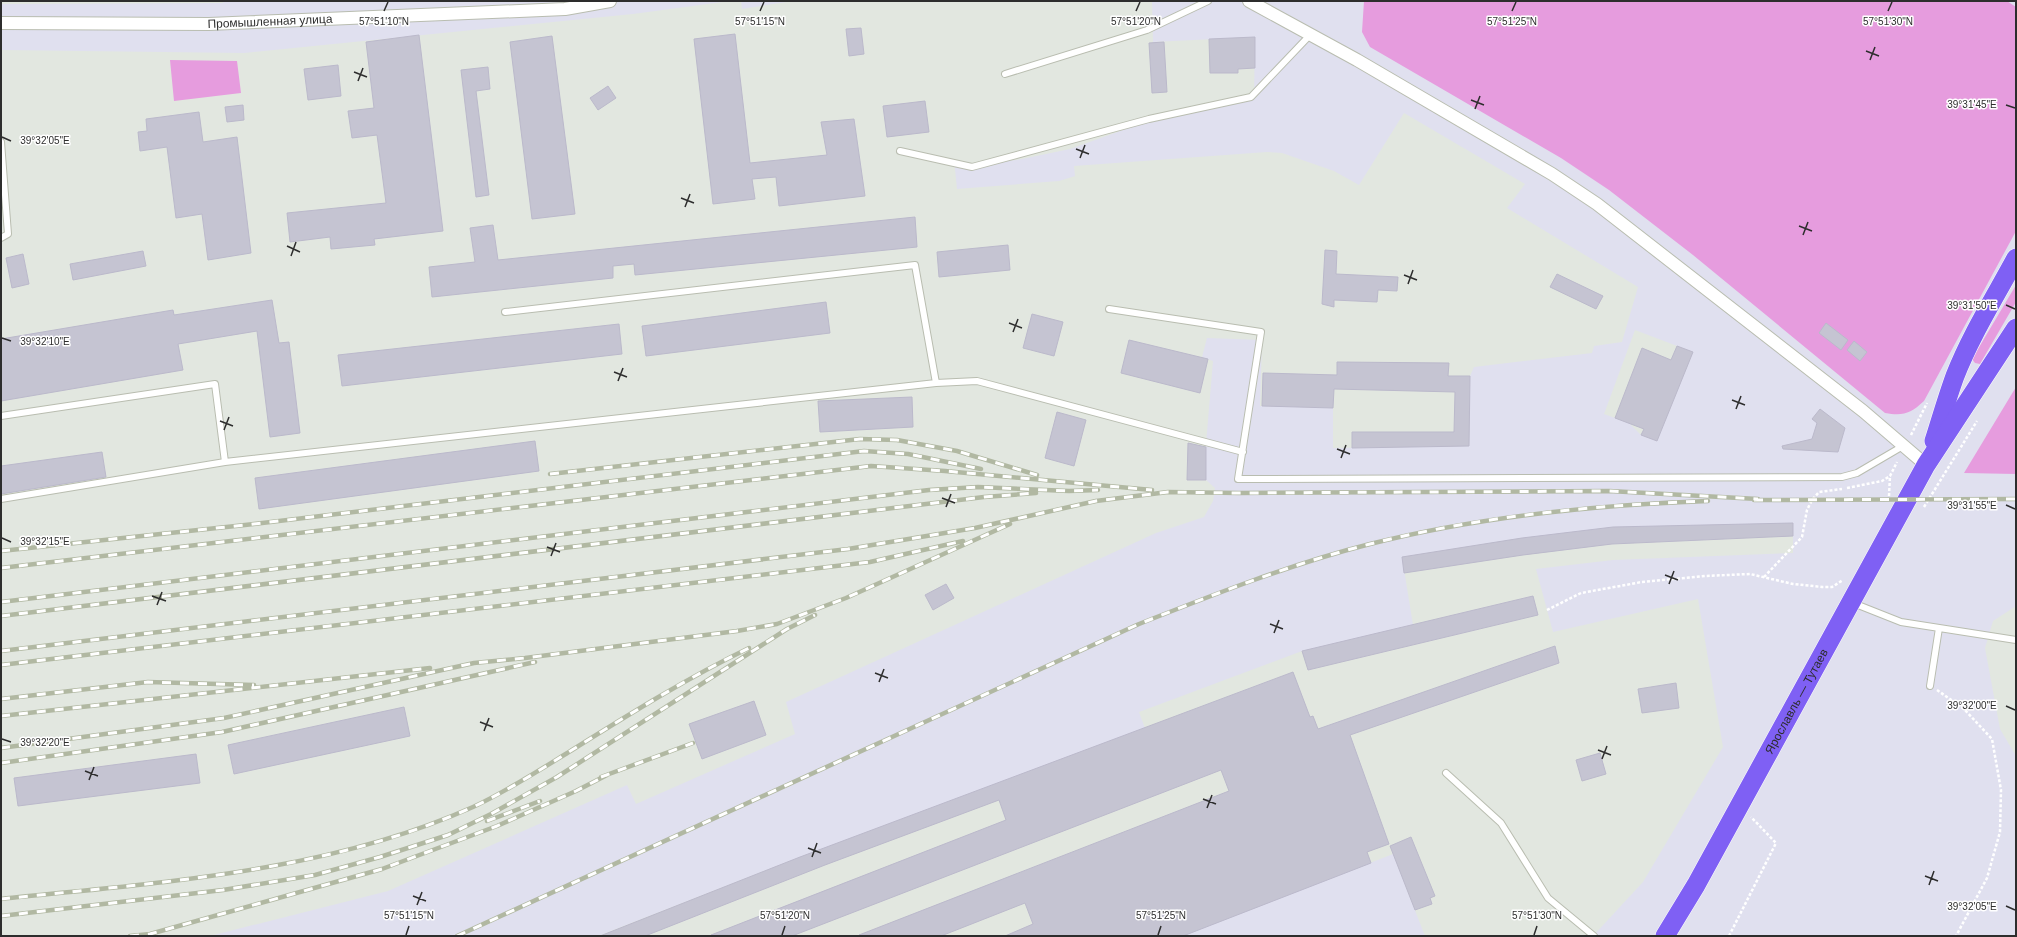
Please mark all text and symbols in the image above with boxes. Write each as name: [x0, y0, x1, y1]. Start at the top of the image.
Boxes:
street label: Промышленная улица: [207, 12, 333, 31]
text: 57°51'10"N: [359, 16, 409, 27]
text: 57°51'15"N: [735, 16, 785, 27]
text: 57°51'20"N: [1111, 16, 1161, 27]
text: 57°51'25"N: [1487, 16, 1537, 27]
text: 57°51'30"N: [1863, 16, 1913, 27]
text: 39°31'45"E: [1947, 99, 1997, 110]
text: 39°32'05"E: [20, 135, 70, 146]
text: 39°31'50"E: [1947, 300, 1997, 311]
text: 39°32'10"E: [20, 336, 70, 347]
text: 39°31'55"E: [1947, 500, 1997, 511]
text: 39°32'15"E: [20, 536, 70, 547]
street label: Ярославль — Тутаев: [1762, 646, 1831, 756]
text: 39°32'00"E: [1947, 700, 1997, 711]
text: 39°32'20"E: [20, 737, 70, 748]
text: 39°32'05"E: [1947, 901, 1997, 912]
text: 57°51'15"N: [384, 910, 434, 921]
text: 57°51'20"N: [760, 910, 810, 921]
text: 57°51'25"N: [1136, 910, 1186, 921]
text: 57°51'30"N: [1512, 910, 1562, 921]

